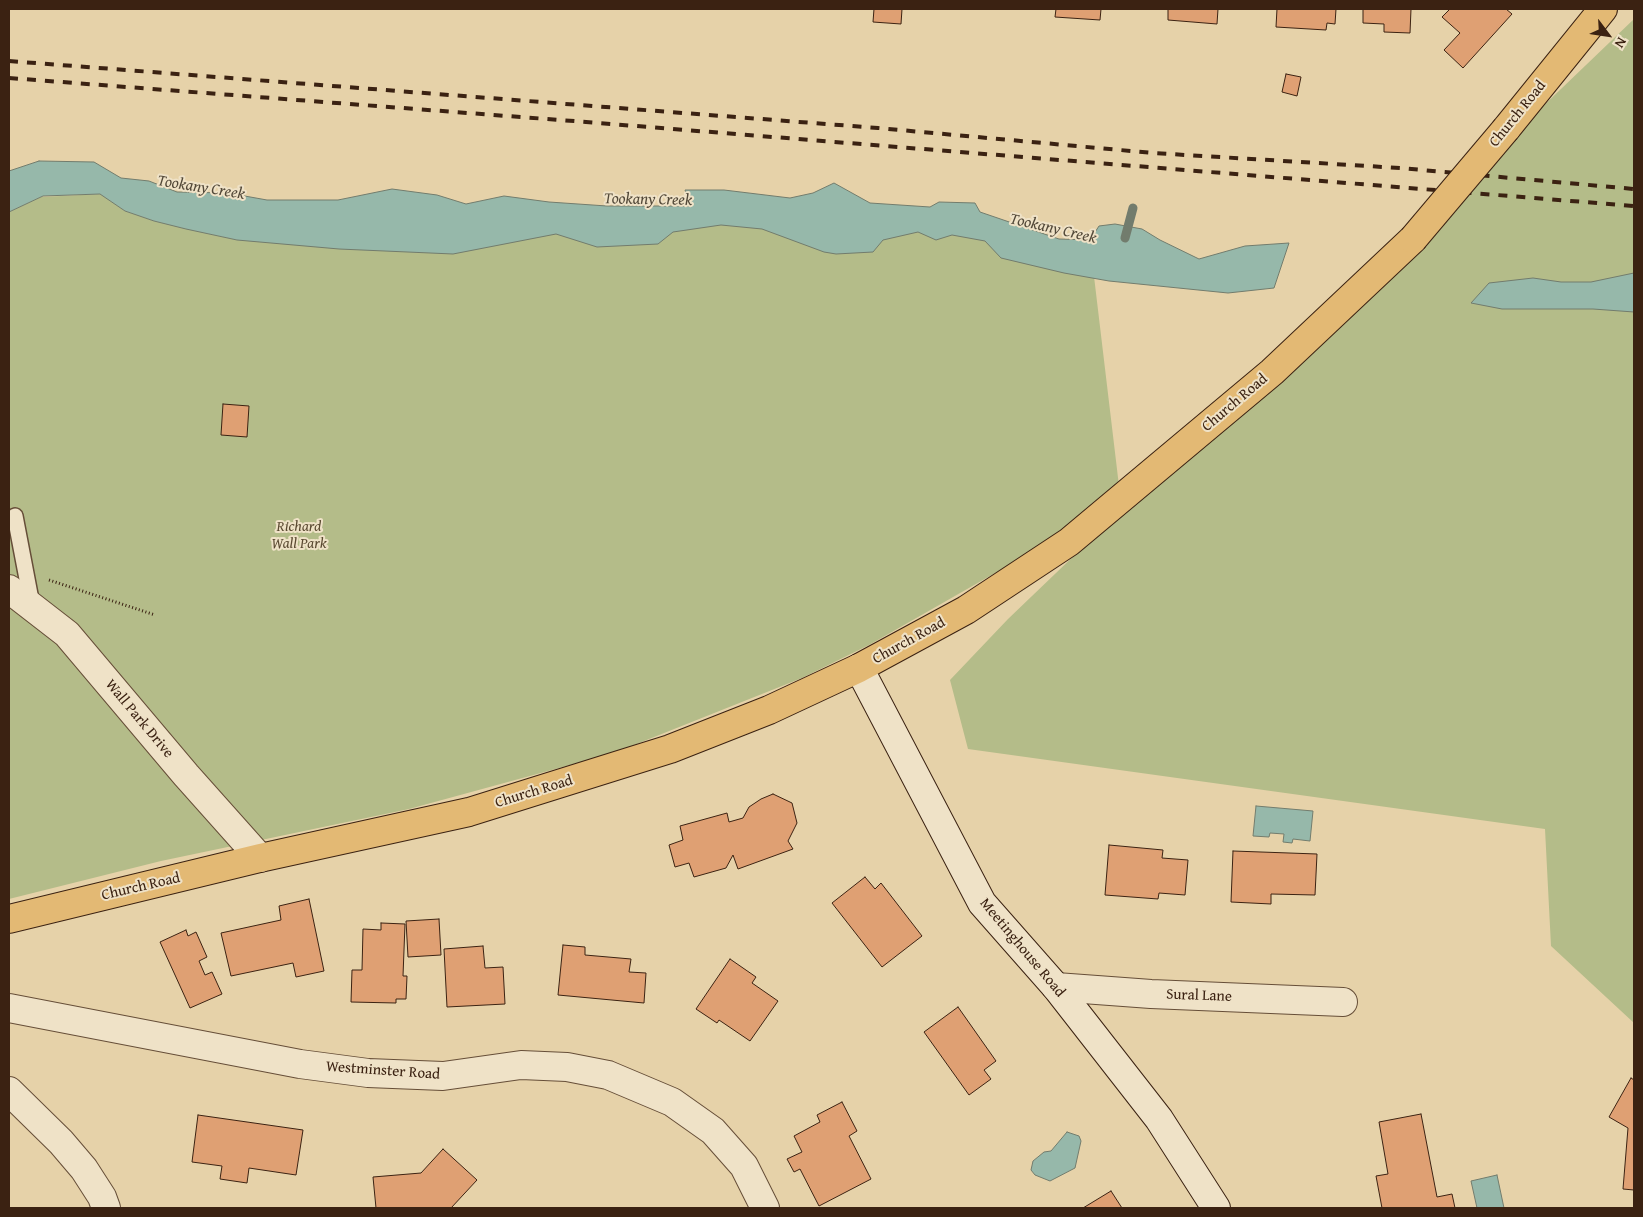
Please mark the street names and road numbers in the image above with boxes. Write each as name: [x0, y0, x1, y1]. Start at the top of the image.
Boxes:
street label: Church Road: [1486, 77, 1550, 151]
street label: Church Road: [1199, 370, 1271, 436]
street label: Church Road: [870, 614, 948, 668]
street label: Wall Park Drive: [101, 676, 177, 762]
street label: Church Road: [493, 772, 575, 812]
street label: Church Road: [100, 869, 182, 905]
street label: Meetinghouse Road: [975, 895, 1069, 1001]
street label: Sural Lane: [1166, 986, 1232, 1006]
street label: Westminster Road: [325, 1058, 441, 1084]

